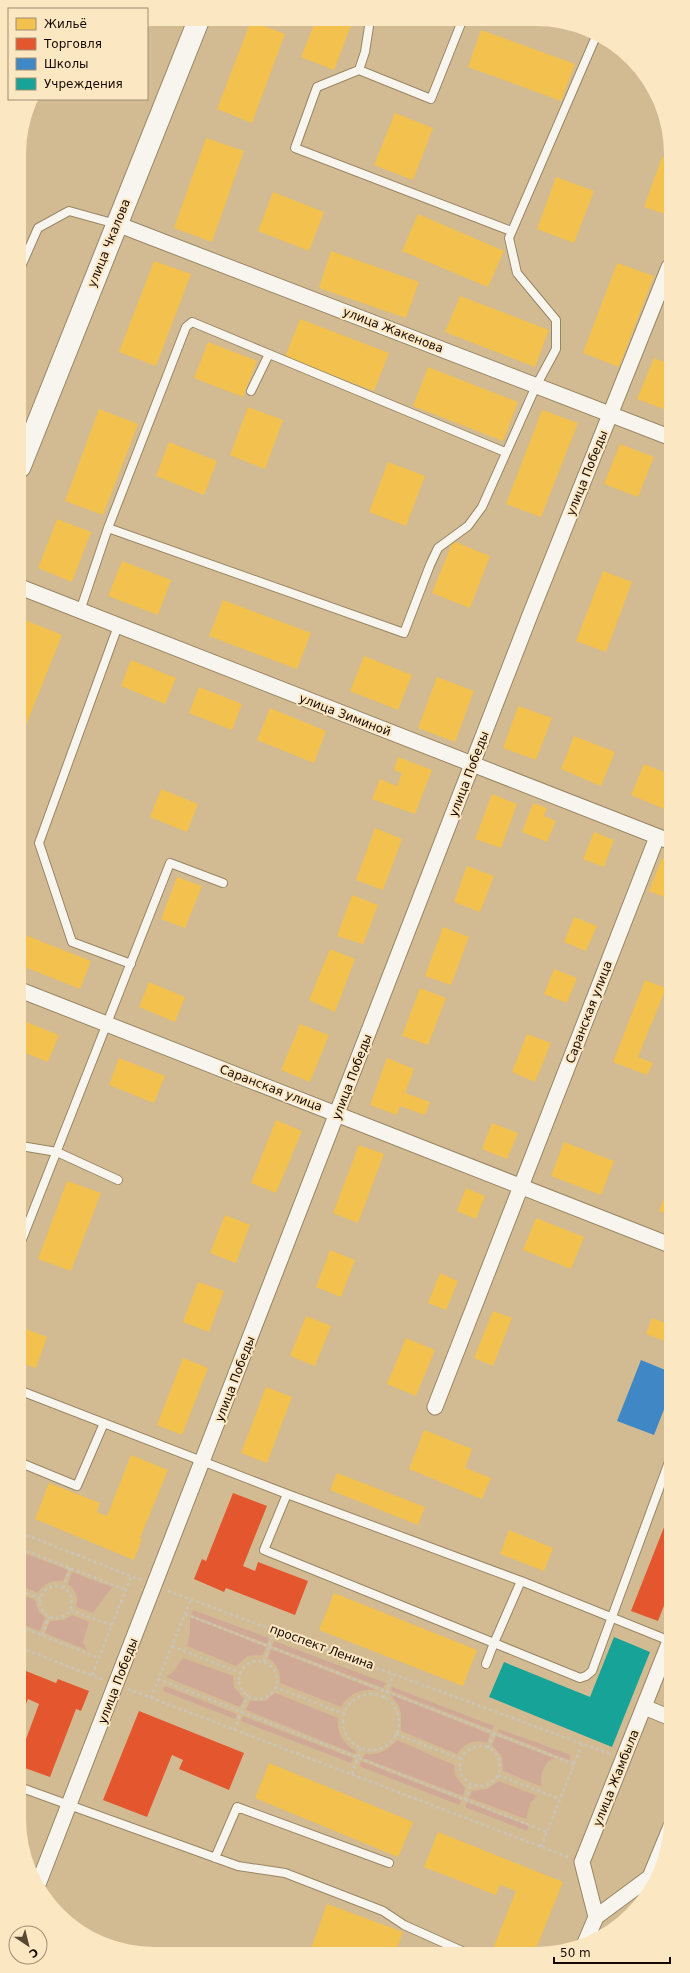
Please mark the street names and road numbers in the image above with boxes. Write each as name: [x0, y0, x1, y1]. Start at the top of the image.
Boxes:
street label: улица Чкалова: [85, 197, 133, 289]
street label: улица Жакенова: [341, 304, 445, 356]
street label: улица Победы: [563, 428, 611, 518]
street label: улица Зиминой: [297, 691, 393, 739]
street label: улица Победы: [446, 729, 492, 819]
street label: Саранская улица: [563, 959, 615, 1065]
street label: улица Победы: [329, 1032, 375, 1122]
street label: Саранская улица: [218, 1062, 324, 1114]
street label: улица Победы: [212, 1334, 258, 1424]
street label: проспект Ленина: [268, 1622, 376, 1672]
street label: улица Победы: [95, 1636, 141, 1726]
street label: улица Жамбыла: [590, 1728, 642, 1828]

